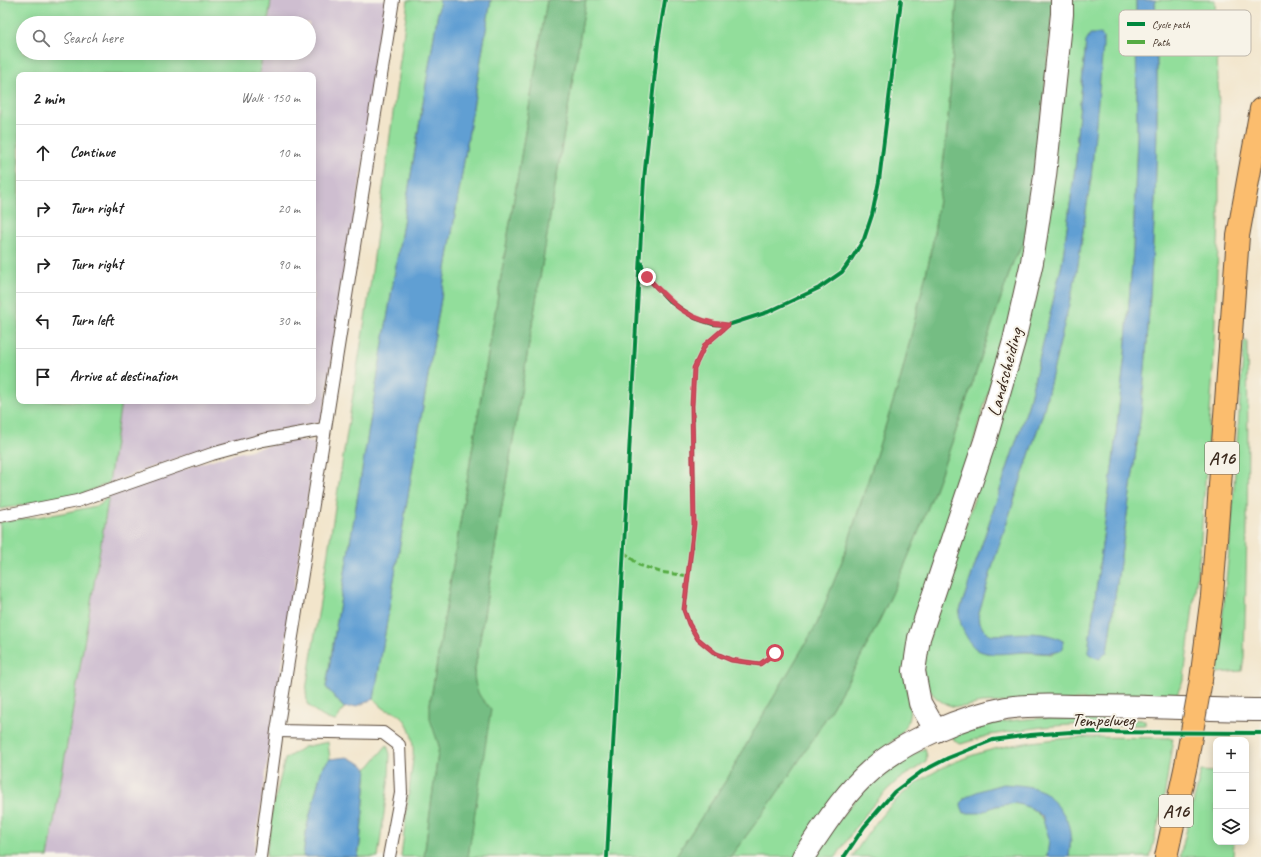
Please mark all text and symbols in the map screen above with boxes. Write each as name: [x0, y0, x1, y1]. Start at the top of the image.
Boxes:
legend: [1119, 10, 1251, 56]
search box: [16, 16, 316, 60]
text: Cycle path: [1152, 17, 1191, 31]
icon: search: [30, 27, 52, 49]
text: Search here: [62, 29, 123, 48]
text: Path: [1152, 35, 1171, 49]
text: 2 min: [32, 88, 65, 109]
text: Walk · 150 m: [241, 90, 300, 106]
icon: ahead: [32, 142, 54, 164]
text: Continue: [70, 143, 115, 162]
text: 10 m: [278, 145, 300, 161]
icon: right: [32, 198, 54, 220]
text: Turn right: [70, 199, 123, 218]
text: 20 m: [278, 201, 300, 217]
icon: right: [32, 254, 54, 276]
text: Turn right: [70, 255, 123, 274]
text: 90 m: [278, 257, 300, 273]
route end: [638, 268, 656, 286]
icon: left: [32, 310, 54, 332]
text: Turn left: [70, 311, 113, 330]
text: 30 m: [278, 313, 300, 329]
street label: Landscheiding: [982, 324, 1029, 419]
icon: arrive: [32, 366, 54, 388]
text: Arrive at destination: [70, 367, 177, 386]
road number: A16: [1205, 442, 1239, 474]
route start: [766, 644, 784, 662]
street label: Tempelweg: [1071, 708, 1136, 732]
map controls: [1213, 737, 1249, 845]
button: +: [1213, 737, 1249, 773]
button: −: [1213, 773, 1249, 809]
road number: A16: [1159, 795, 1193, 827]
button: layers: [1213, 809, 1249, 845]

